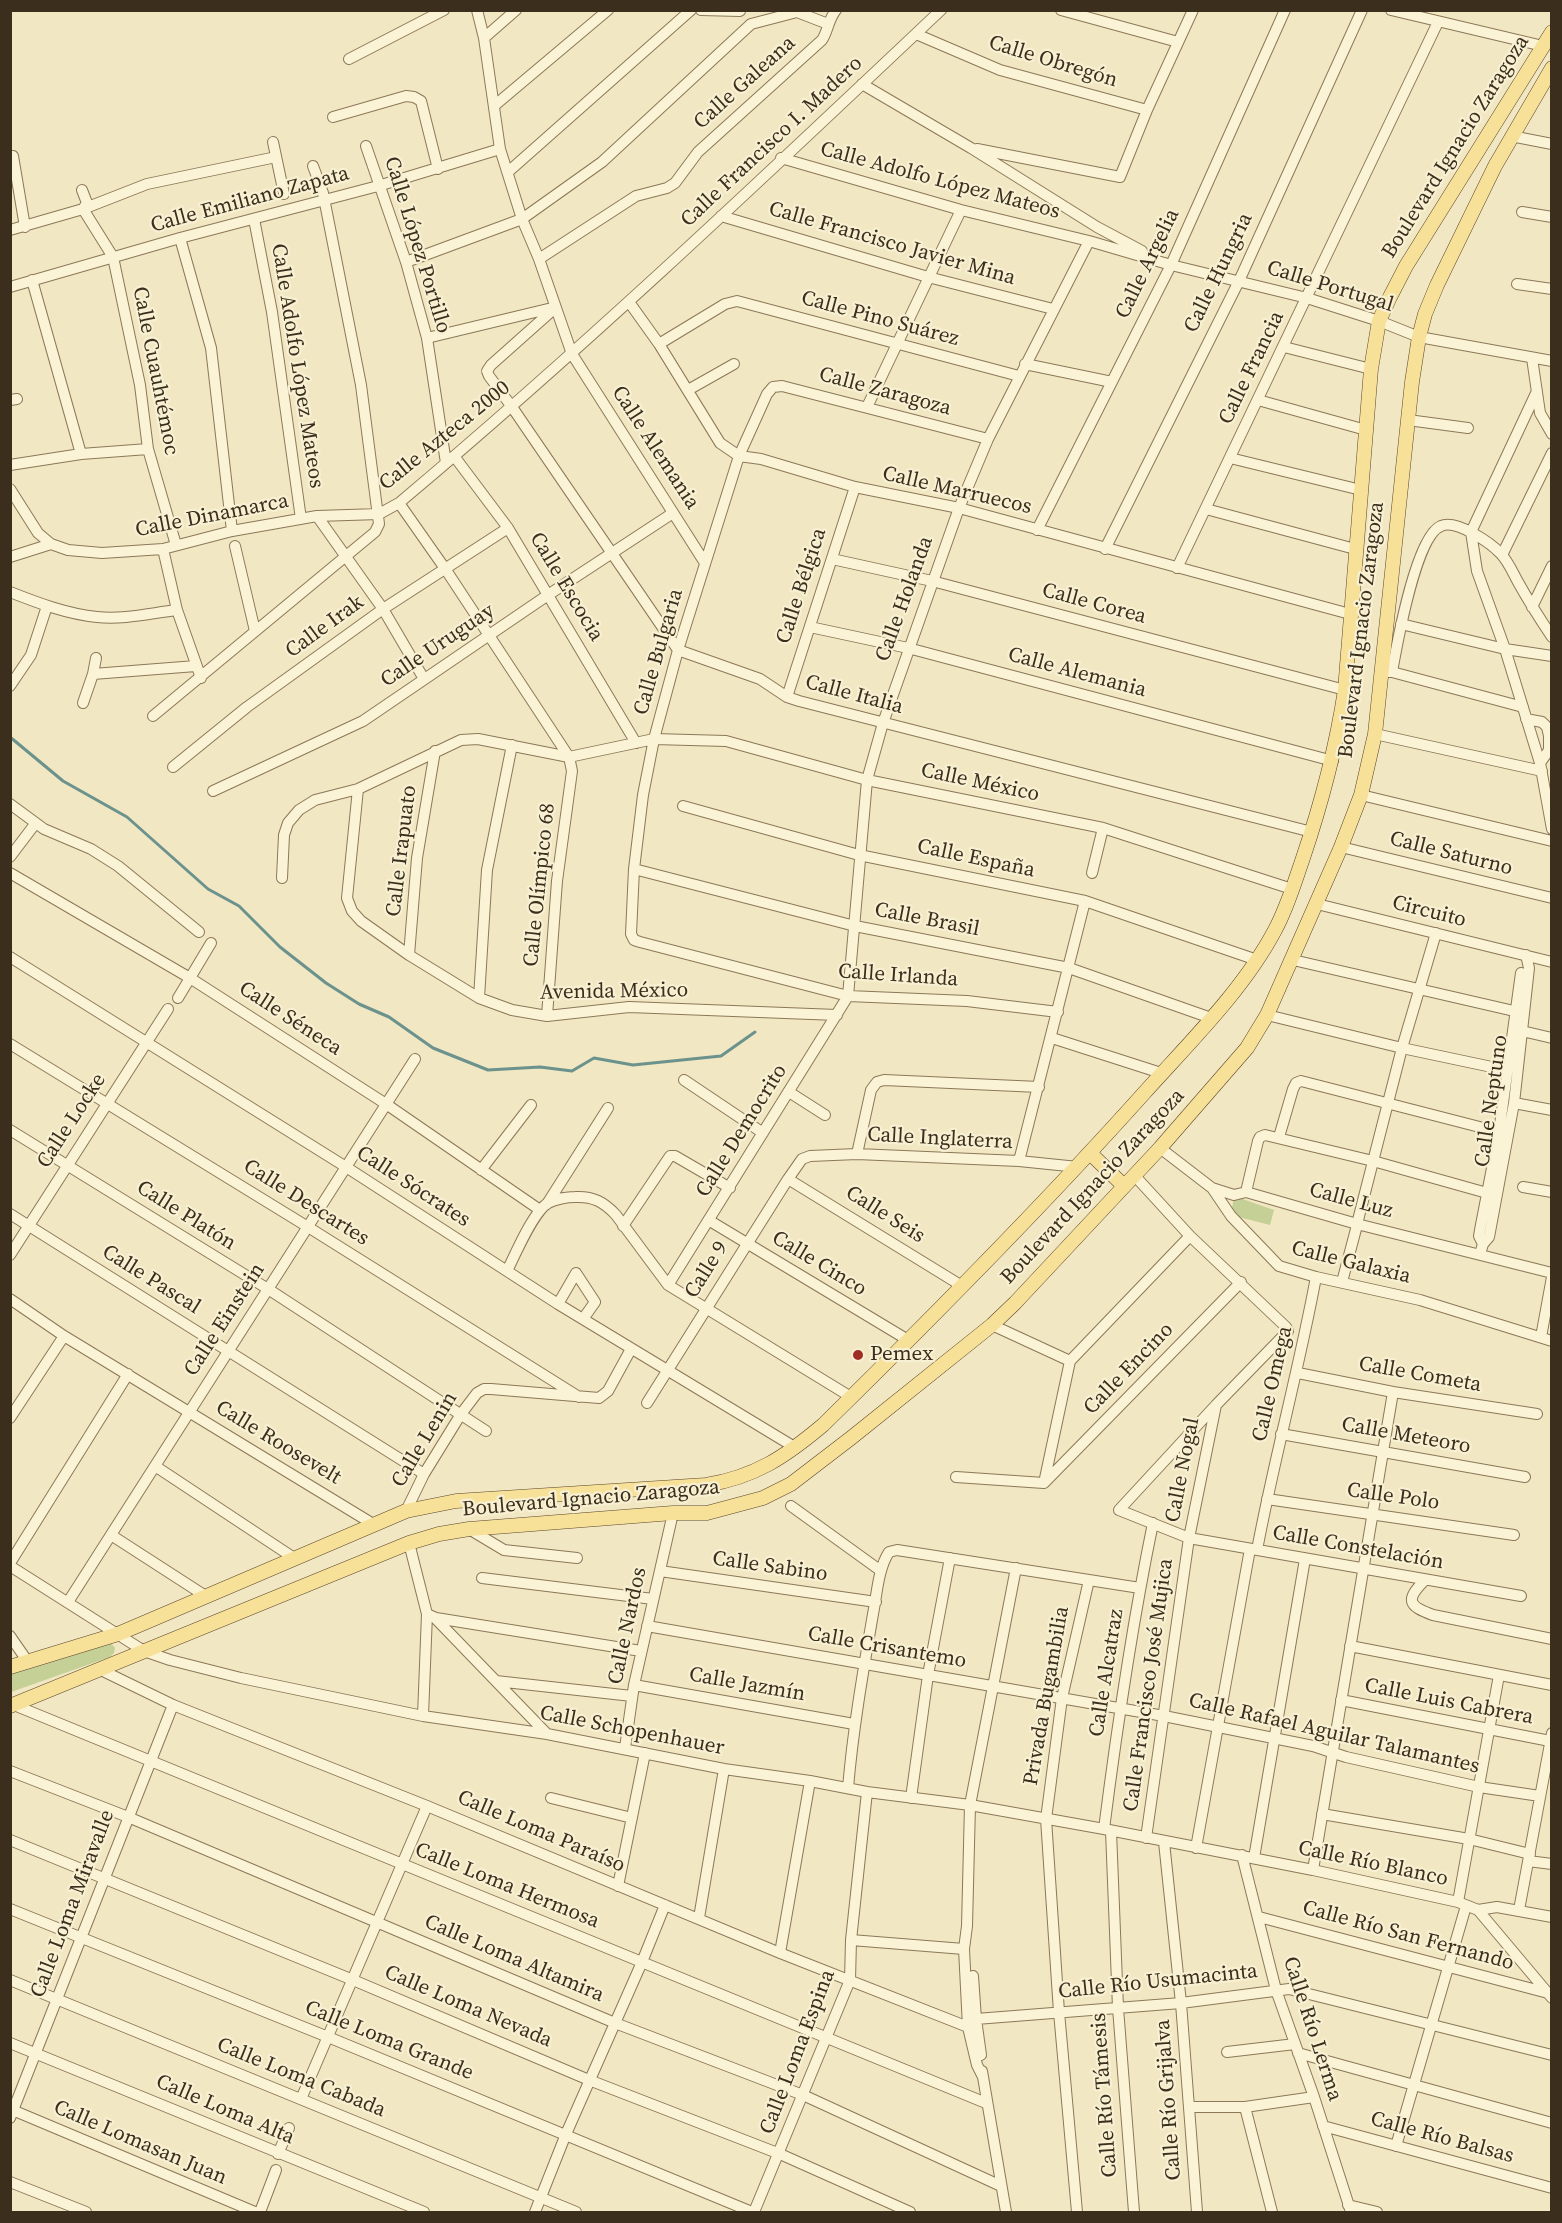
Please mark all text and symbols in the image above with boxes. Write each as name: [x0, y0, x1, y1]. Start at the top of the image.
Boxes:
street label: Calle Obregón: [986, 30, 1120, 94]
street label: Calle Galeana: [689, 31, 801, 135]
street label: Boulevard Ignacio Zaragoza: [1377, 31, 1535, 263]
street label: Calle Francisco I. Madero: [676, 51, 868, 233]
street label: Calle Adolfo López Mateos: [817, 137, 1063, 225]
street label: Calle López Portillo: [378, 154, 456, 336]
street label: Calle Emiliano Zapata: [148, 161, 352, 239]
street label: Calle Francisco Javier Mina: [766, 197, 1018, 291]
street label: Calle Argelia: [1111, 205, 1185, 323]
street label: Calle Hungria: [1179, 209, 1259, 337]
street label: Calle Adolfo López Mateos: [265, 242, 329, 490]
street label: Calle Portugal: [1264, 256, 1396, 318]
street label: Calle Cuauhtémoc: [126, 285, 184, 457]
street label: Calle Pino Suárez: [798, 286, 962, 352]
street label: Calle Francia: [1214, 307, 1290, 429]
street label: Calle Zaragoza: [816, 362, 954, 422]
street label: Calle Azteca 2000: [375, 376, 515, 496]
street label: Calle Alemania: [606, 382, 704, 514]
street label: Calle Marruecos: [880, 462, 1034, 520]
street label: Calle Dinamarca: [133, 489, 291, 543]
street label: Boulevard Ignacio Zaragoza: [1334, 500, 1390, 760]
street label: Calle Bélgica: [771, 525, 833, 647]
street label: Calle Escocia: [524, 528, 608, 646]
street label: Calle Holanda: [871, 533, 939, 665]
street label: Calle Corea: [1039, 578, 1149, 630]
street label: Calle Bulgaria: [629, 586, 689, 718]
street label: Calle Irak: [281, 590, 369, 664]
street label: Calle Uruguay: [376, 599, 500, 693]
street label: Calle Alemania: [1005, 642, 1149, 704]
street label: Calle Italia: [802, 670, 906, 720]
street label: Calle México: [919, 758, 1041, 808]
street label: Calle Irapuato: [381, 784, 423, 918]
street label: Calle Olímpico 68: [519, 802, 561, 968]
street label: Calle Saturno: [1387, 827, 1515, 881]
street label: Calle España: [915, 834, 1037, 884]
street label: Circuito: [1389, 891, 1469, 933]
street label: Calle Brasil: [872, 897, 982, 943]
street label: Calle Irlanda: [837, 959, 959, 993]
street label: Calle Séneca: [234, 976, 346, 1062]
street label: Avenida México: [540, 978, 688, 1006]
street label: Calle Neptuno: [1470, 1033, 1514, 1169]
street label: Calle Democrito: [691, 1060, 793, 1202]
street label: Calle Locke: [32, 1069, 112, 1173]
street label: Boulevard Ignacio Zaragoza: [996, 1084, 1190, 1290]
street label: Calle Inglaterra: [867, 1123, 1013, 1155]
street label: Calle Sócrates: [351, 1141, 475, 1233]
street label: Calle Descartes: [238, 1154, 374, 1252]
street label: Calle Platón: [132, 1176, 240, 1256]
street label: Calle Luz: [1306, 1178, 1396, 1224]
street label: Calle Seis: [841, 1181, 929, 1249]
street label: Calle Cinco: [767, 1226, 871, 1302]
street label: Calle Galaxia: [1289, 1236, 1413, 1290]
street label: Calle 9: [680, 1237, 734, 1303]
street label: Calle Pascal: [97, 1240, 205, 1320]
street label: Calle Einstein: [179, 1259, 271, 1381]
street label: Calle Encino: [1079, 1318, 1179, 1420]
street label: Calle Omega: [1247, 1324, 1299, 1444]
place label: Pemex: [870, 1342, 933, 1368]
marker: Pemex: [851, 1348, 865, 1362]
street label: Calle Cometa: [1357, 1352, 1483, 1398]
street label: Calle Lenin: [387, 1388, 463, 1492]
street label: Calle Roosevelt: [211, 1396, 345, 1490]
street label: Calle Meteoro: [1340, 1412, 1472, 1460]
street label: Calle Nogal: [1161, 1415, 1205, 1525]
street label: Boulevard Ignacio Zaragoza: [461, 1475, 721, 1523]
street label: Calle Polo: [1345, 1478, 1441, 1516]
street label: Calle Constelación: [1270, 1521, 1446, 1575]
street label: Calle Sabino: [711, 1546, 829, 1588]
street label: Calle Francisco José Mujica: [1119, 1557, 1179, 1813]
street label: Calle Nardos: [603, 1565, 653, 1687]
street label: Privada Bugambilia: [1019, 1604, 1075, 1788]
street label: Calle Alcatraz: [1084, 1607, 1130, 1739]
street label: Calle Crisantemo: [806, 1622, 968, 1674]
street label: Calle Jazmín: [687, 1662, 807, 1708]
street label: Calle Luis Cabrera: [1362, 1673, 1536, 1731]
street label: Calle Rafael Aguilar Talamantes: [1186, 1688, 1482, 1780]
street label: Calle Schopenhauer: [538, 1701, 726, 1761]
street label: Calle Loma Paraíso: [453, 1785, 629, 1879]
street label: Calle Loma Miravalle: [26, 1807, 120, 2001]
street label: Calle Río Blanco: [1296, 1836, 1450, 1892]
street label: Calle Loma Hermosa: [411, 1837, 603, 1935]
street label: Calle Río San Fernando: [1300, 1896, 1516, 1976]
street label: Calle Loma Altamira: [420, 1910, 608, 2008]
street label: Calle Río Lerma: [1277, 1954, 1347, 2104]
street label: Calle Río Usumacinta: [1057, 1959, 1259, 2005]
street label: Calle Loma Nevada: [380, 1960, 556, 2054]
street label: Calle Loma Espina: [755, 1966, 841, 2138]
street label: Calle Loma Grande: [301, 1996, 477, 2086]
street label: Calle Río Támesis: [1087, 2012, 1123, 2178]
street label: Calle Río Grijalva: [1151, 2019, 1187, 2181]
street label: Calle Loma Cabada: [213, 2033, 389, 2123]
street label: Calle Loma Alta: [152, 2069, 298, 2151]
street label: Calle Lomasan Juan: [50, 2095, 230, 2191]
street label: Calle Río Balsas: [1368, 2107, 1516, 2169]

